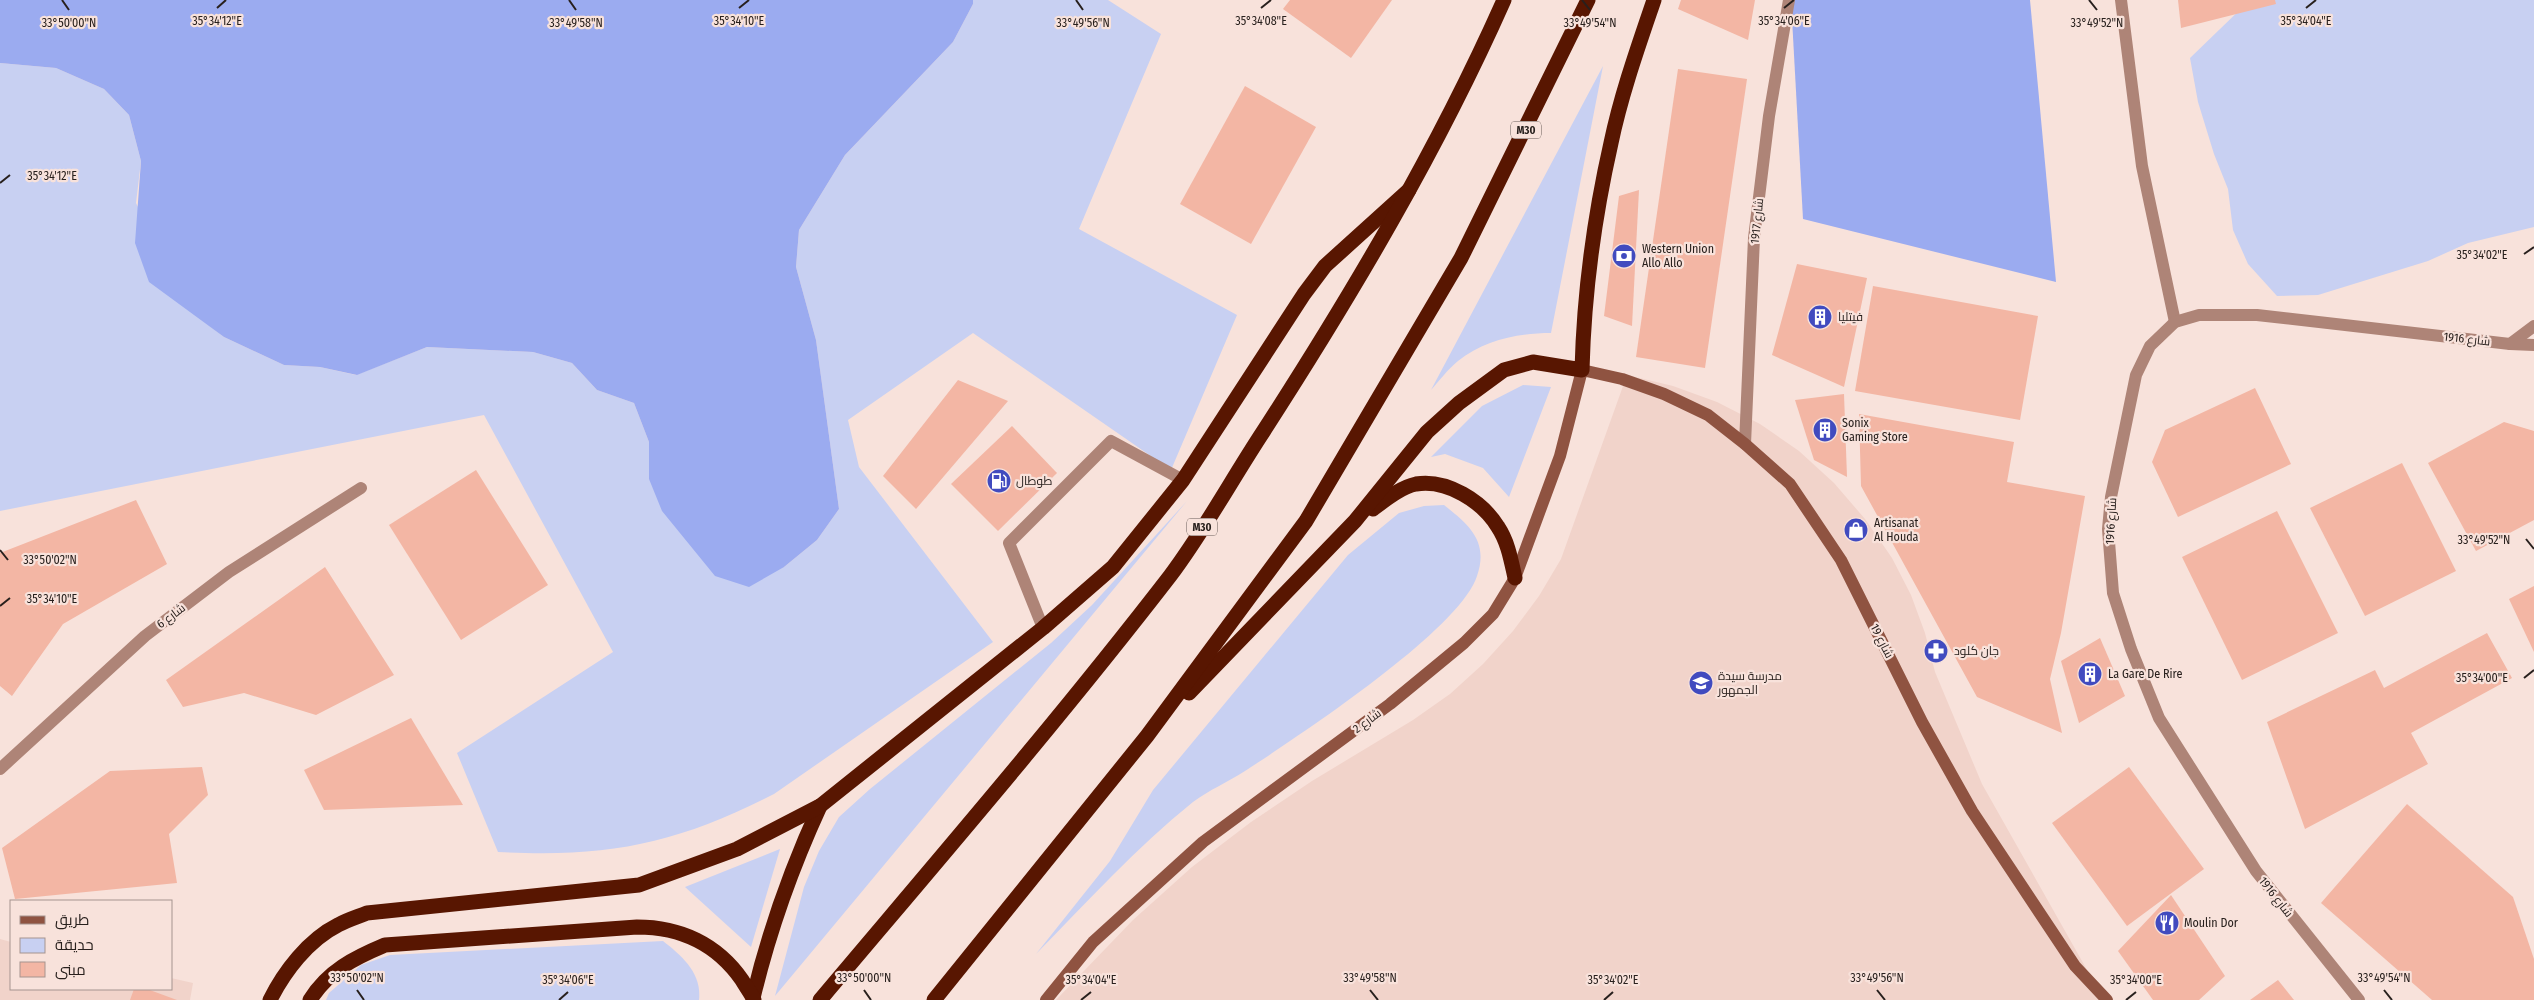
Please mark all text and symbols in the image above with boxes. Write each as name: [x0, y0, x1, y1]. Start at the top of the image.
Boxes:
text: 35°34'12"E: [192, 14, 242, 28]
text: 35°34'10"E: [714, 14, 765, 28]
text: 35°34'08"E: [1235, 14, 1287, 28]
text: 35°34'06"E: [1758, 14, 1810, 28]
text: 35°34'04"E: [2281, 14, 2332, 28]
text: 33°50'00"N: [42, 16, 96, 30]
text: 33°49'58"N: [549, 16, 603, 30]
text: 33°49'56"N: [1056, 16, 1110, 30]
text: 33°49'54"N: [1564, 16, 1616, 30]
text: 33°49'52"N: [2071, 16, 2123, 30]
road number: M30: [1511, 122, 1541, 138]
text: 35°34'12"E: [27, 169, 77, 183]
street label: شارع 1917: [1748, 197, 1767, 245]
place label: Western Union Allo Allo: [1642, 242, 1714, 270]
bank icon: Western Union Allo Allo: [1611, 243, 1637, 269]
text: 35°34'02"E: [2457, 248, 2508, 262]
building icon: فيتليا: [1807, 304, 1833, 330]
place label: فيتليا: [1838, 310, 1863, 324]
street label: شارع 1916: [2443, 330, 2491, 349]
place label: Sonix Gaming Store: [1842, 416, 1908, 444]
building icon: Sonix Gaming Store: [1812, 417, 1838, 443]
fuel station icon: طوطال: [986, 468, 1012, 494]
place label: طوطال: [1016, 474, 1052, 488]
street label: شارع 1916: [2103, 497, 2120, 545]
place label: Artisanat Al Houda: [1874, 516, 1919, 544]
shop icon: Artisanat Al Houda: [1843, 517, 1869, 543]
road number: M30: [1187, 518, 1217, 536]
text: 33°49'52"N: [2458, 533, 2510, 547]
text: 33°50'02"N: [23, 553, 77, 567]
text: 35°34'10"E: [27, 592, 78, 606]
street label: شارع 6: [154, 601, 189, 632]
street label: شارع 19: [1867, 622, 1897, 661]
pharmacy icon: جان كلود: [1923, 638, 1949, 664]
place label: جان كلود: [1954, 644, 1999, 658]
building icon: La Gare De Rire: [2077, 661, 2103, 687]
place label: La Gare De Rire: [2108, 667, 2182, 681]
place label: مدرسة سيدة الجمهور: [1717, 669, 1782, 697]
school or university icon: مدرسة سيدة الجمهور: [1688, 670, 1714, 696]
text: 35°34'00"E: [2456, 671, 2508, 685]
street label: شارع 2: [1350, 706, 1384, 737]
street label: شارع 1916: [2255, 874, 2296, 921]
legend: [10, 900, 172, 990]
restaurant icon: Moulin Dor: [2154, 910, 2180, 936]
text: طريق: [55, 911, 89, 930]
place label: Moulin Dor: [2184, 916, 2239, 930]
text: حديقة: [55, 936, 94, 954]
text: مبنى: [55, 961, 86, 980]
text: 33°50'02"N: [330, 971, 384, 985]
text: 33°50'00"N: [837, 971, 891, 985]
text: 33°49'58"N: [1343, 971, 1397, 985]
text: 33°49'56"N: [1850, 971, 1904, 985]
text: 33°49'54"N: [2358, 971, 2410, 985]
text: 35°34'06"E: [542, 973, 594, 987]
text: 35°34'04"E: [1066, 973, 1117, 987]
text: 35°34'02"E: [1588, 973, 1639, 987]
text: 35°34'00"E: [2110, 973, 2162, 987]

